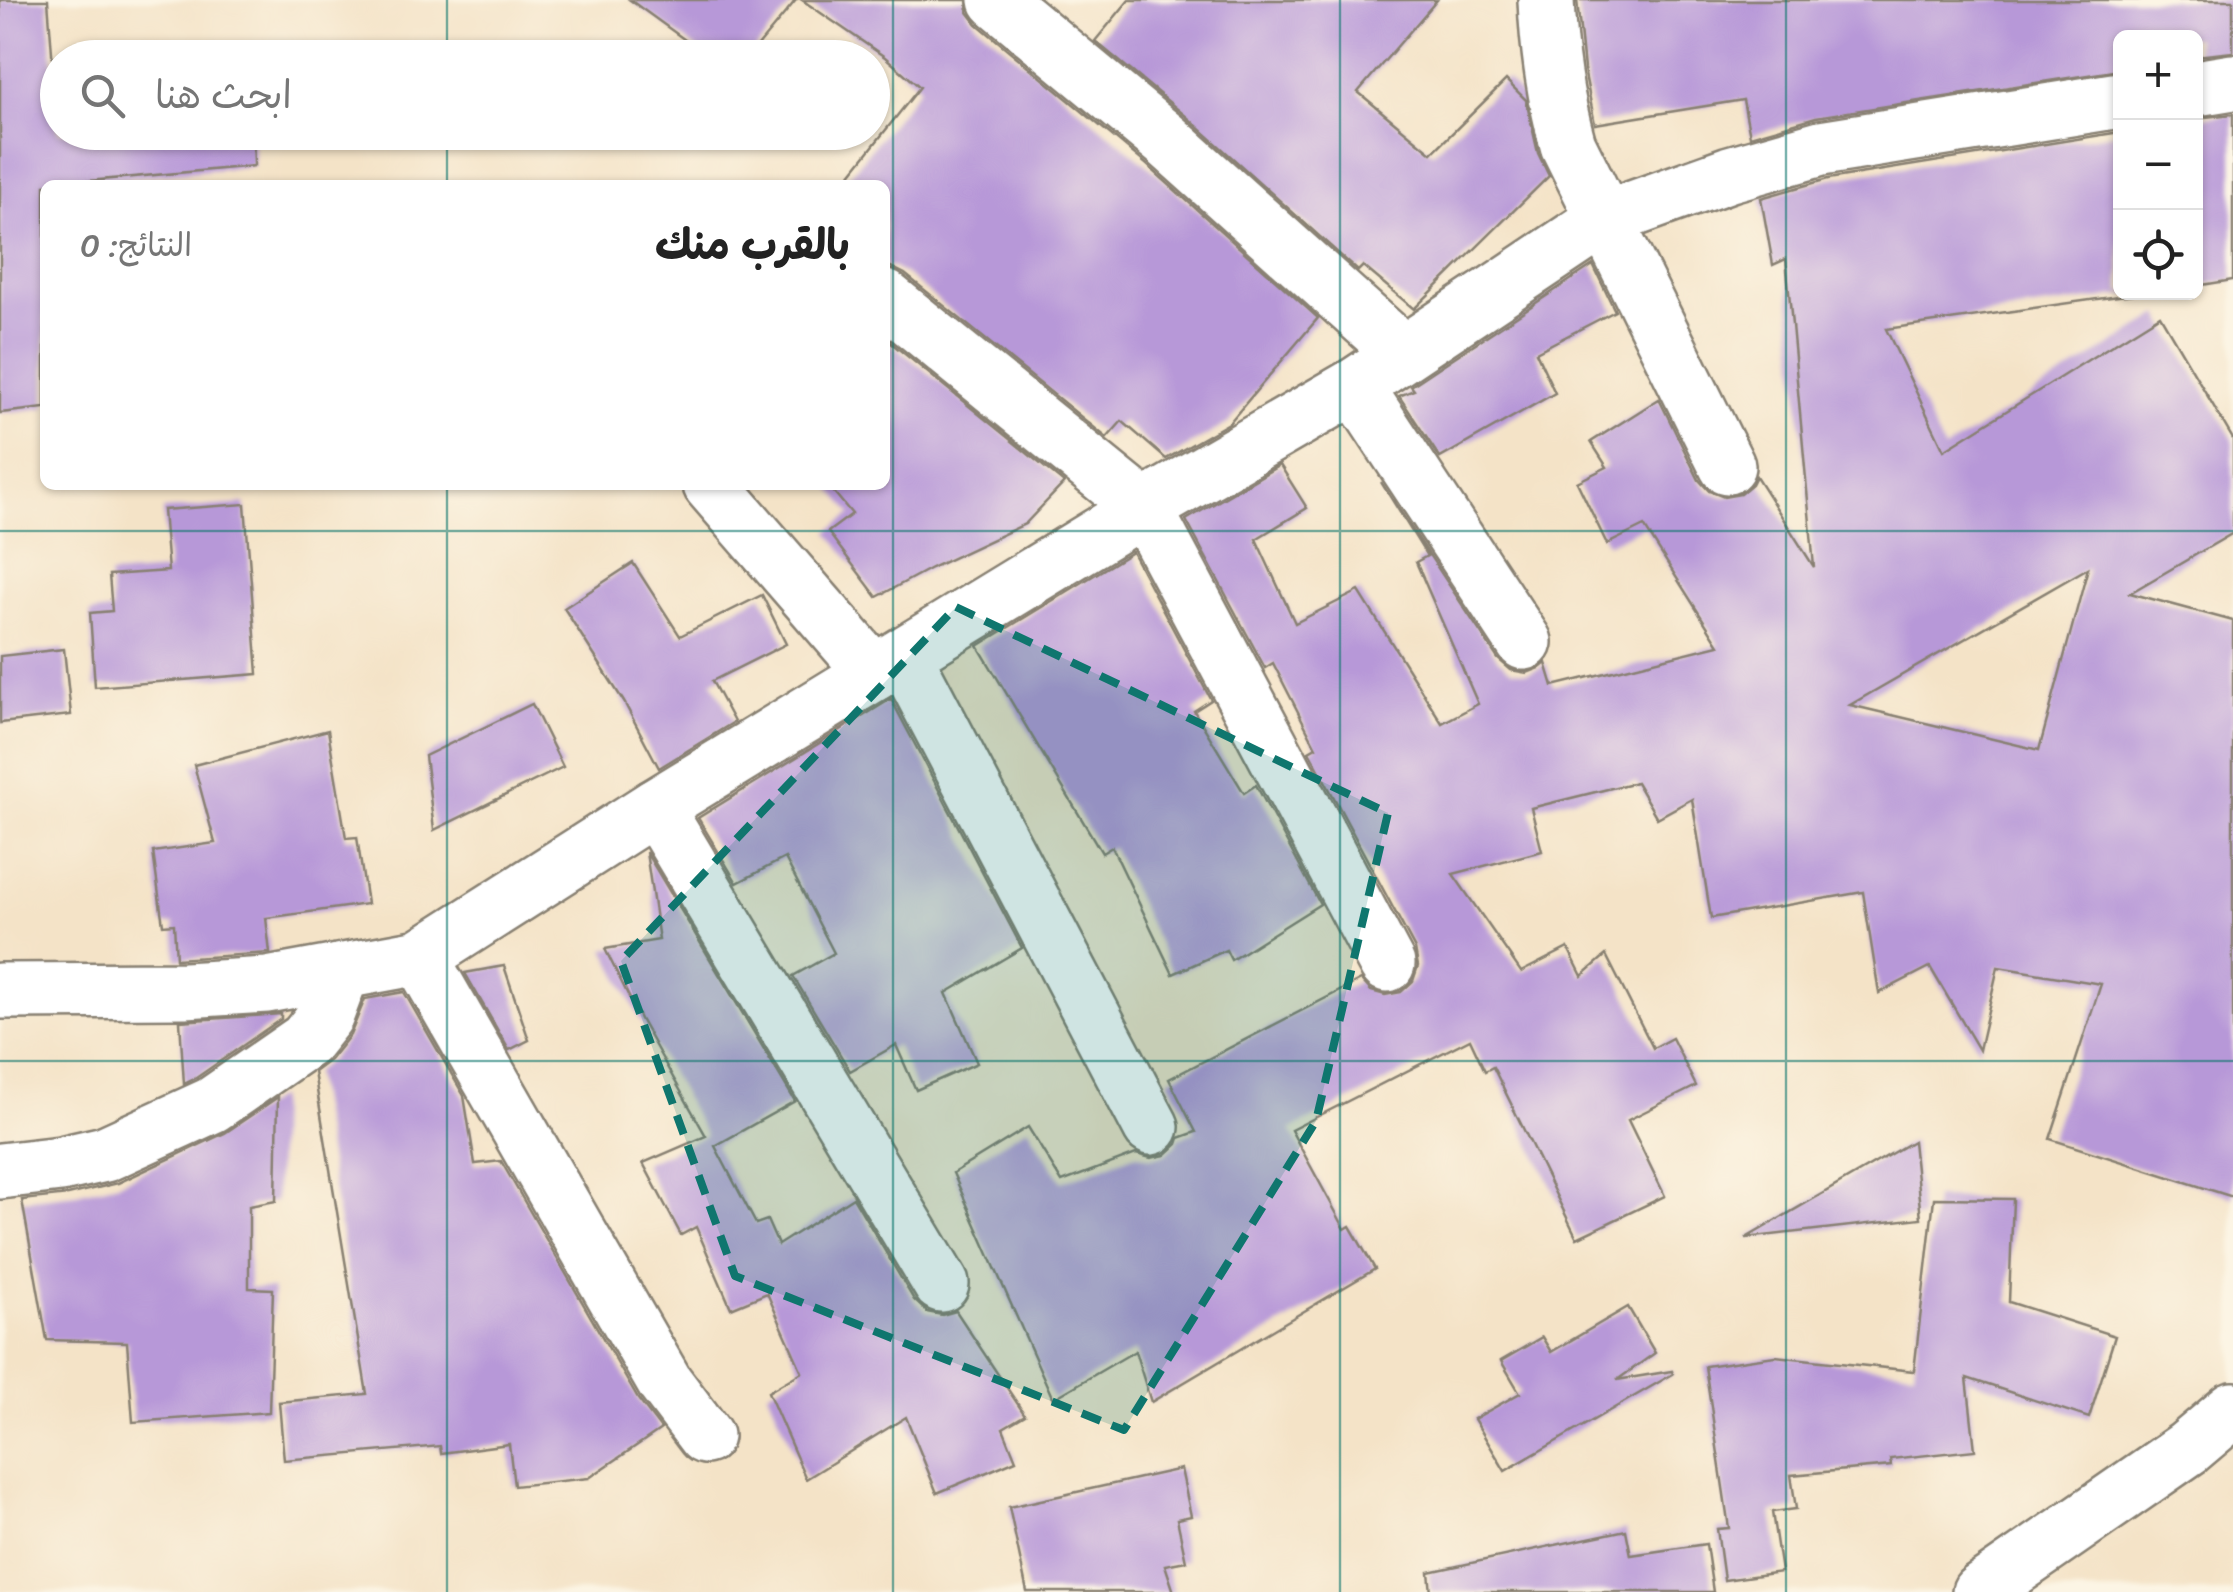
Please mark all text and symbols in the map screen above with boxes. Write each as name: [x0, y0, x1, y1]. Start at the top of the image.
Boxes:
map controls: [2113, 30, 2203, 300]
button: +: [2113, 30, 2203, 120]
search box: [40, 40, 890, 150]
text: ابحث هنا: [155, 62, 292, 129]
icon: search: [75, 68, 130, 123]
button: −: [2113, 120, 2203, 210]
text: بالقرب منك: [655, 208, 850, 282]
button: locate: [2113, 210, 2203, 300]
text: النتائج: 0: [80, 217, 192, 274]

